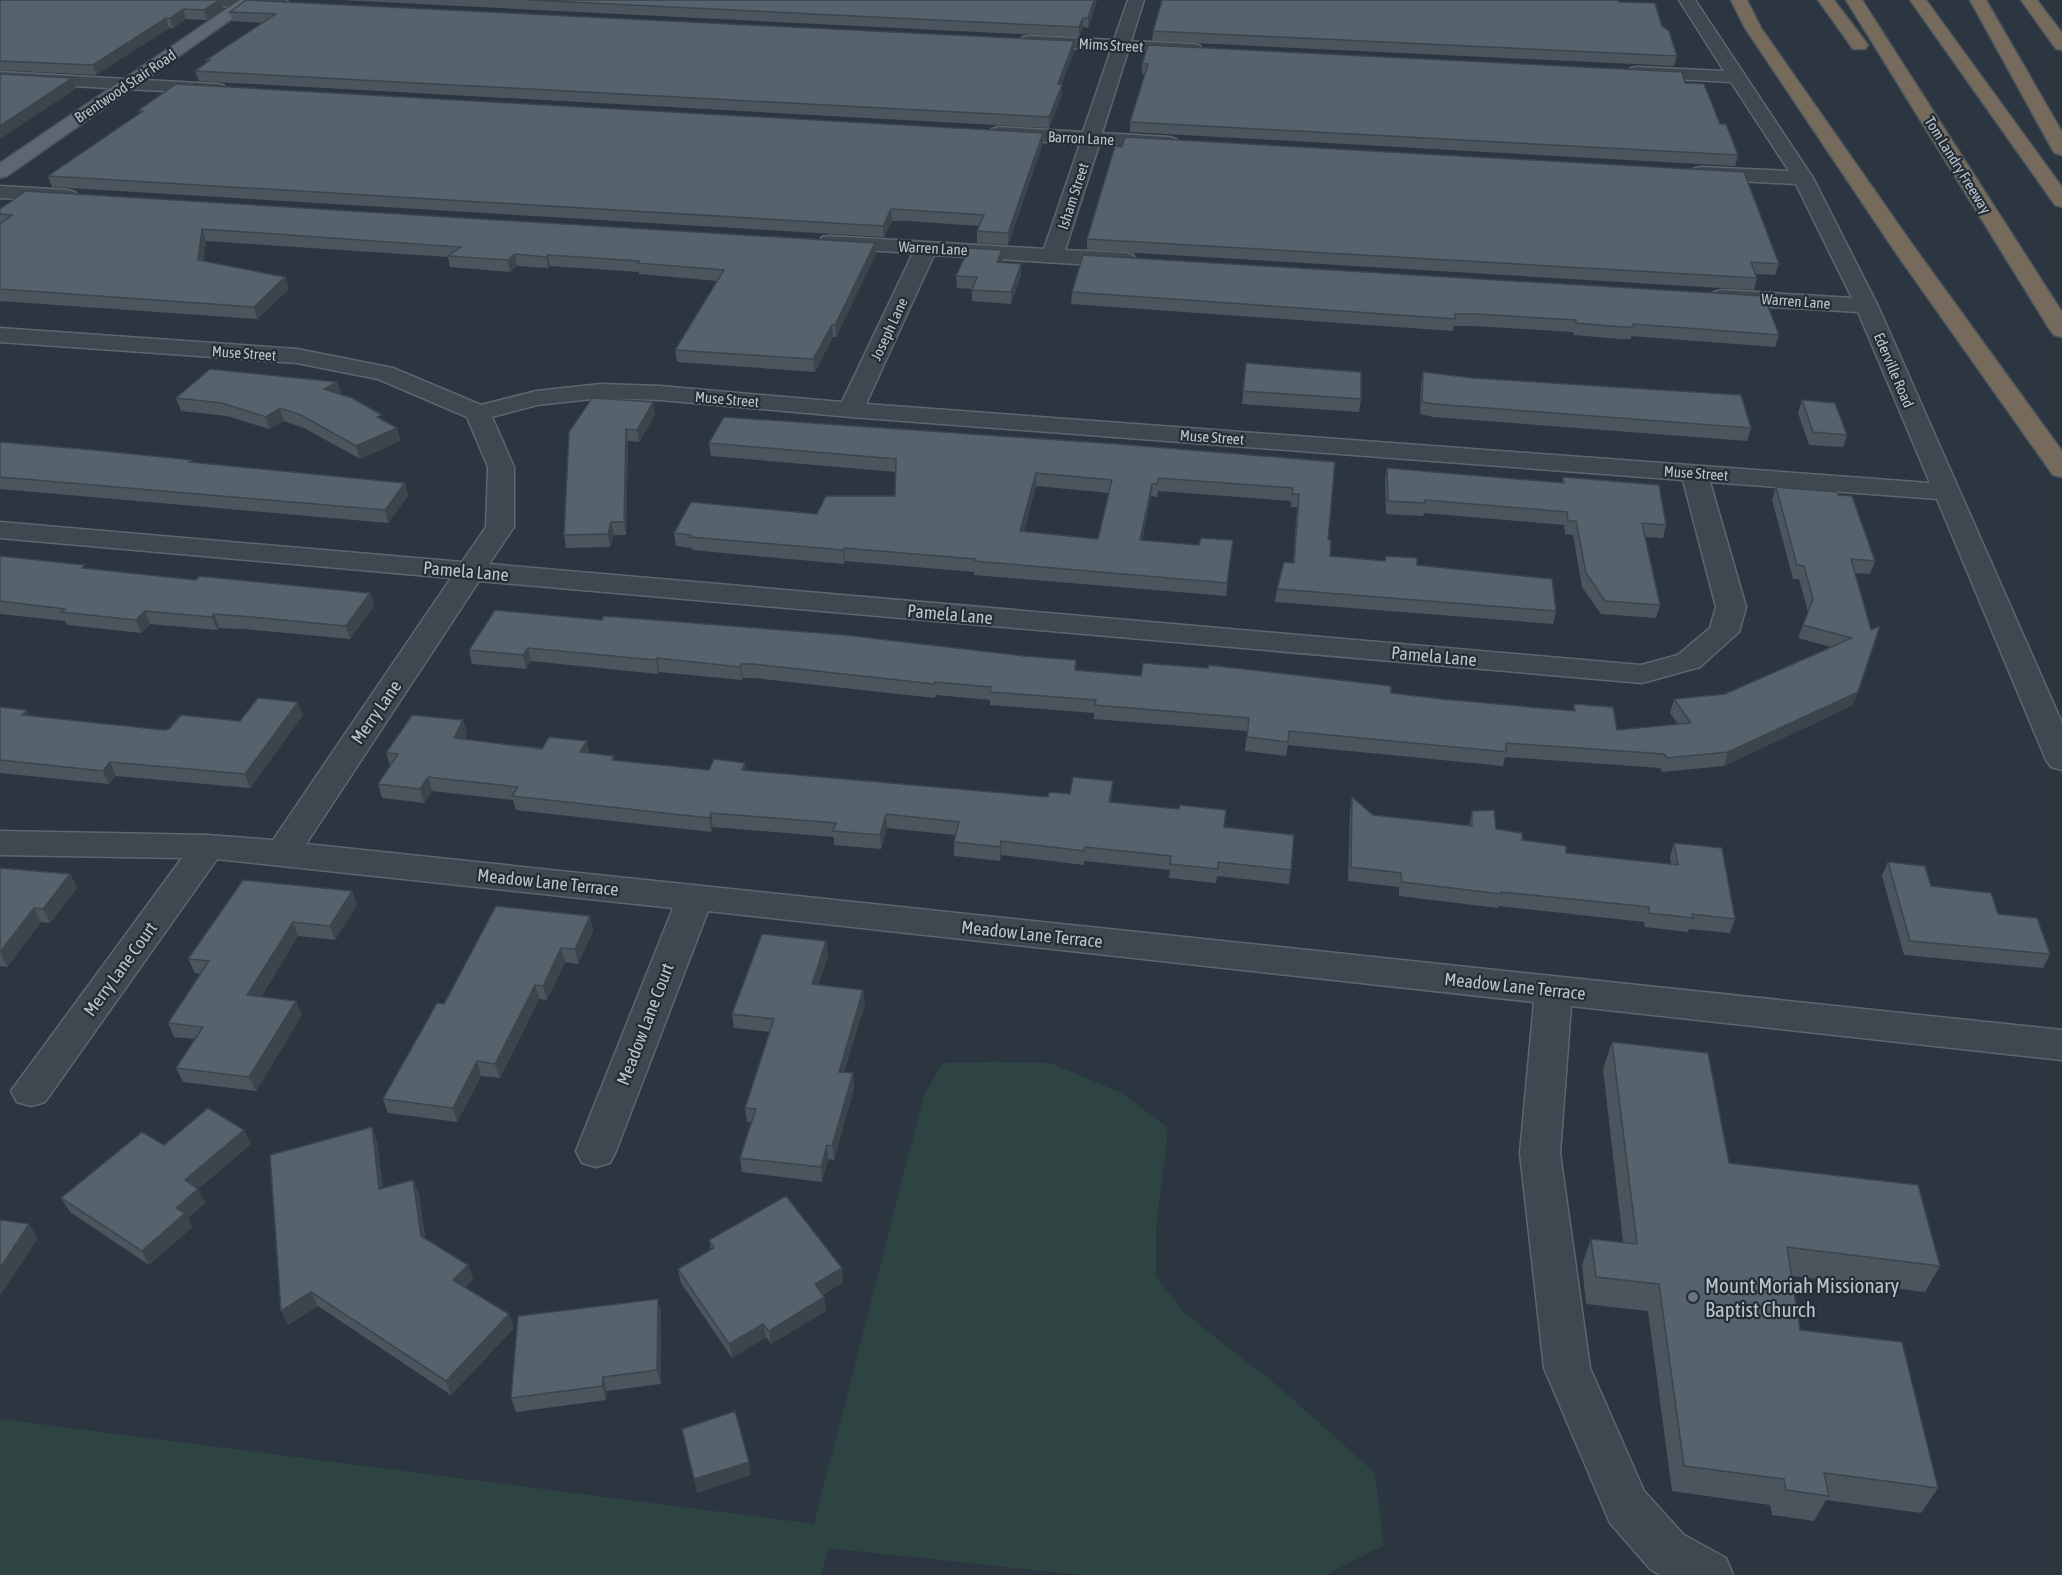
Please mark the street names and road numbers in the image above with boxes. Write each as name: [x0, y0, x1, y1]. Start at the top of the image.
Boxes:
street label: Mims Street: [1078, 35, 1144, 55]
street label: Brentwood Stair Road: [71, 46, 179, 126]
street label: Tom Landry Freeway: [1921, 113, 1995, 217]
street label: Barron Lane: [1048, 128, 1115, 148]
street label: Isham Street: [1054, 160, 1092, 232]
street label: Warren Lane: [898, 238, 968, 258]
street label: Warren Lane: [1761, 290, 1831, 312]
street label: Joseph Lane: [867, 295, 911, 363]
street label: Ederville Road: [1871, 330, 1917, 410]
street label: Muse Street: [211, 342, 277, 364]
street label: Muse Street: [694, 388, 760, 410]
street label: Muse Street: [1179, 426, 1245, 448]
street label: Muse Street: [1663, 462, 1729, 484]
street label: Pamela Lane: [422, 557, 510, 585]
street label: Pamela Lane: [906, 600, 994, 628]
street label: Pamela Lane: [1390, 642, 1478, 670]
street label: Merry Lane: [346, 676, 406, 748]
street label: Meadow Lane Terrace: [476, 864, 620, 900]
street label: Meadow Lane Terrace: [960, 916, 1104, 952]
street label: Merry Lane Court: [79, 918, 161, 1020]
street label: Meadow Lane Court: [612, 960, 678, 1088]
street label: Meadow Lane Terrace: [1443, 968, 1587, 1004]

